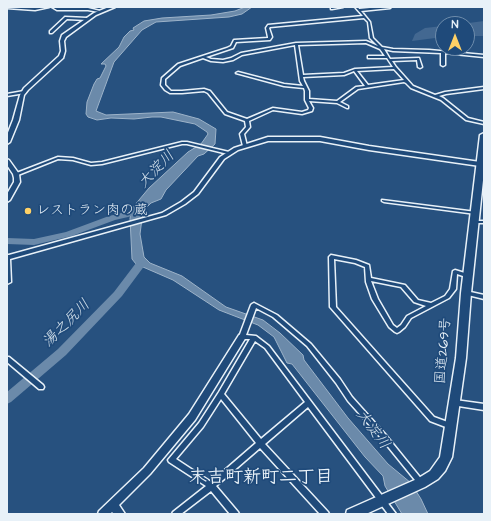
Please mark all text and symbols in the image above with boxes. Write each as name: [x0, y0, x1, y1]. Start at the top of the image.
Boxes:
north arrow: [435, 16, 475, 56]
text: N: [452, 17, 458, 32]
water label: 大淀川: [135, 148, 179, 192]
place label: レストラン肉の蔵: [36, 203, 148, 219]
marker: レストラン肉の蔵: [23, 206, 33, 216]
water label: 湯之尻川: [39, 296, 95, 352]
street label: 国道269号: [433, 317, 455, 385]
water label: 大淀川: [351, 407, 393, 453]
district label: 末吉町新町二丁目: [189, 467, 333, 489]

